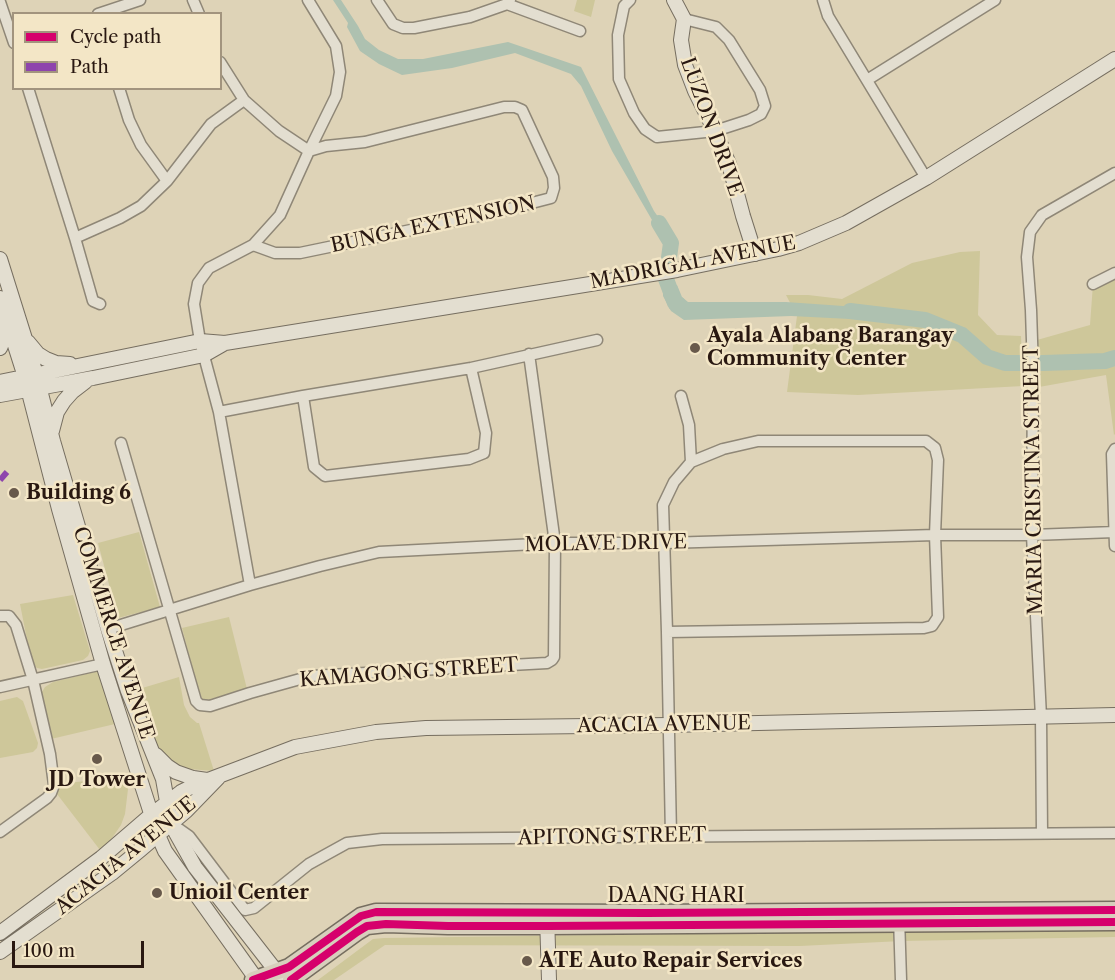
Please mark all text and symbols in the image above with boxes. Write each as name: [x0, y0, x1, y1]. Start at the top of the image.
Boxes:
legend: [12, 12, 222, 90]
text: Cycle path: [70, 26, 161, 48]
street label: LUZON DRIVE: [675, 54, 747, 200]
text: Path: [70, 56, 109, 78]
street label: BUNGA EXTENSION: [328, 192, 538, 258]
street label: MADRIGAL AVENUE: [588, 231, 798, 295]
place label: Ayala Alabang Barangay Community Center: [707, 324, 953, 371]
marker: Ayala Alabang Barangay Community Center: [688, 341, 702, 355]
street label: MARIA CRISTINA STREET: [1020, 345, 1048, 615]
place label: Building 6: [26, 481, 131, 505]
marker: Building 6: [7, 486, 21, 500]
street label: COMMERCE AVENUE: [67, 524, 159, 742]
street label: MOLAVE DRIVE: [524, 531, 688, 557]
street label: KAMAGONG STREET: [299, 653, 519, 693]
street label: ACACIA AVENUE: [577, 711, 751, 739]
marker: JD Tower: [90, 752, 104, 766]
place label: JD Tower: [49, 768, 145, 792]
street label: ACACIA AVENUE: [51, 792, 201, 920]
street label: APITONG STREET: [517, 823, 707, 851]
place label: Unioil Center: [169, 881, 309, 905]
street label: DAANG HARI: [607, 884, 745, 908]
marker: Unioil Center: [150, 886, 164, 900]
scale bar: [15, 929, 147, 967]
text: 100 m: [23, 940, 75, 962]
place label: ATE Auto Repair Services: [539, 949, 802, 973]
marker: ATE Auto Repair Services: [520, 954, 534, 968]

